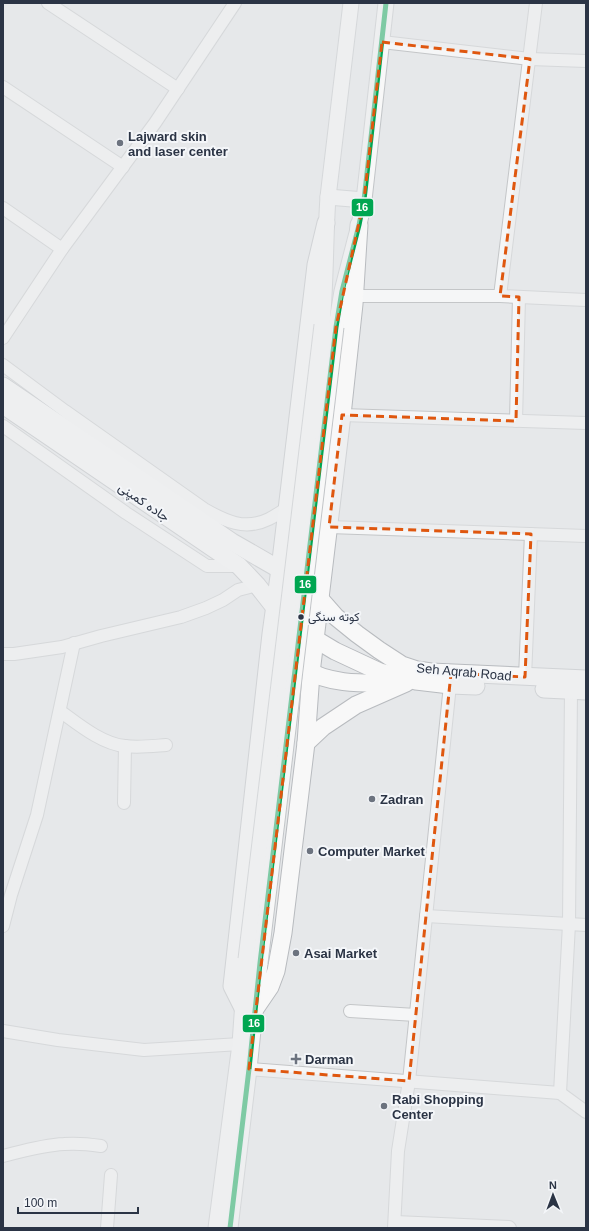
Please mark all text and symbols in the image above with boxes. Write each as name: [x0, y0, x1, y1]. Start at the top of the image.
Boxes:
place label: Lajward skin and laser center: [128, 129, 228, 159]
marker: Lajward skin and laser center: [115, 138, 125, 148]
line badge: 16: [351, 198, 374, 217]
text: 16: [356, 201, 368, 213]
street label: جاده کمپنی: [114, 479, 173, 526]
line badge: 16: [294, 575, 317, 594]
text: 16: [299, 578, 311, 590]
place label: کوته سنگی: [308, 610, 360, 625]
marker: کوته سنگی: [296, 612, 306, 622]
street label: Seh Aqrab Road: [416, 660, 512, 684]
place label: Zadran: [380, 792, 423, 807]
marker: Zadran: [367, 794, 377, 804]
place label: Computer Market: [318, 844, 426, 859]
marker: Computer Market: [305, 846, 315, 856]
place label: Asai Market: [304, 946, 378, 961]
marker: Asai Market: [291, 948, 301, 958]
line badge: 16: [242, 1014, 265, 1033]
text: 16: [248, 1017, 260, 1029]
place label: Darman: [305, 1052, 353, 1067]
marker: Darman: [290, 1053, 302, 1065]
place label: Rabi Shopping Center: [392, 1092, 484, 1122]
marker: Rabi Shopping Center: [379, 1101, 389, 1111]
north arrow: [533, 1175, 573, 1215]
text: N: [549, 1179, 557, 1191]
scale bar: [18, 1189, 138, 1215]
text: 100 m: [24, 1196, 57, 1210]

